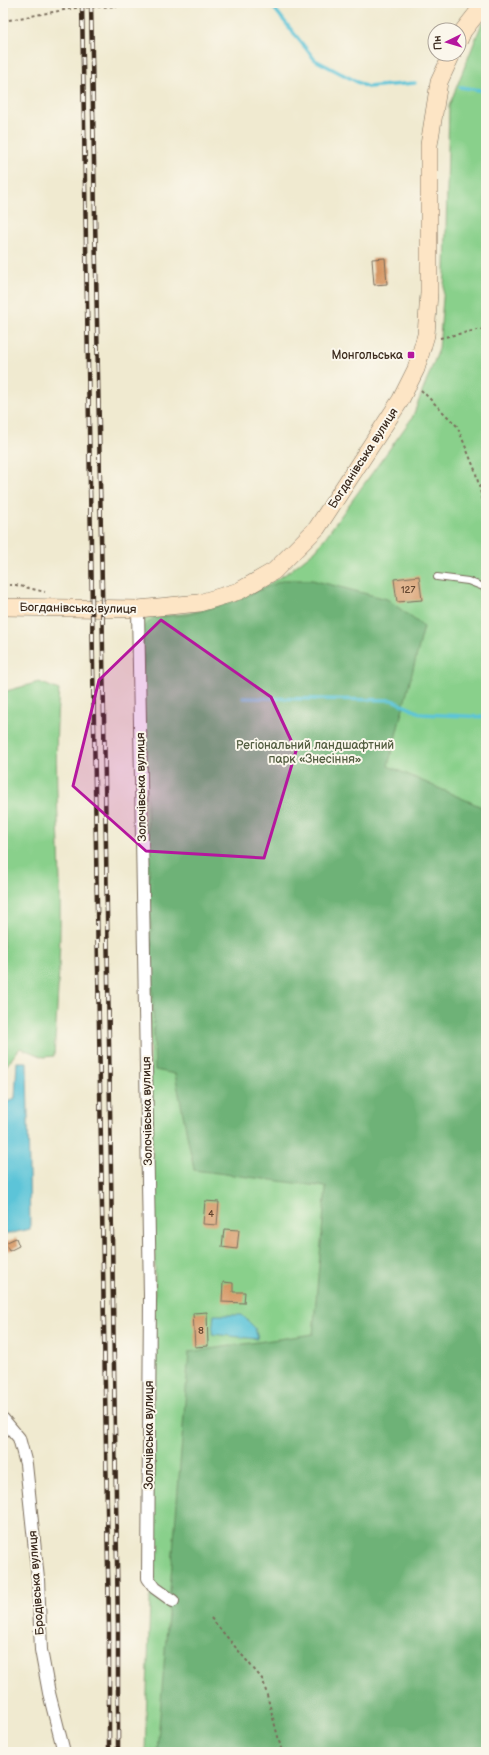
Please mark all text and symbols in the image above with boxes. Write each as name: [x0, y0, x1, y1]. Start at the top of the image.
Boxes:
north arrow: [427, 22, 467, 62]
text: Пн: [430, 35, 445, 51]
place label: Монгольська: [332, 348, 403, 363]
marker: Монгольська: [406, 350, 416, 360]
street label: Богданівська вулиця: [325, 405, 402, 511]
house number: 127: [401, 584, 415, 596]
street label: Богданівська вулиця: [19, 600, 137, 617]
street label: Золочівська вулиця: [133, 732, 150, 842]
park label: Регіональний ландшафтний парк «Знесіння»: [236, 738, 394, 767]
street label: Золочівська вулиця: [139, 1056, 156, 1166]
house number: 4: [208, 1208, 214, 1220]
house number: 8: [198, 1325, 204, 1337]
street label: Золочівська вулиця: [142, 1380, 157, 1490]
street label: Бродівська вулиця: [25, 1530, 48, 1636]

